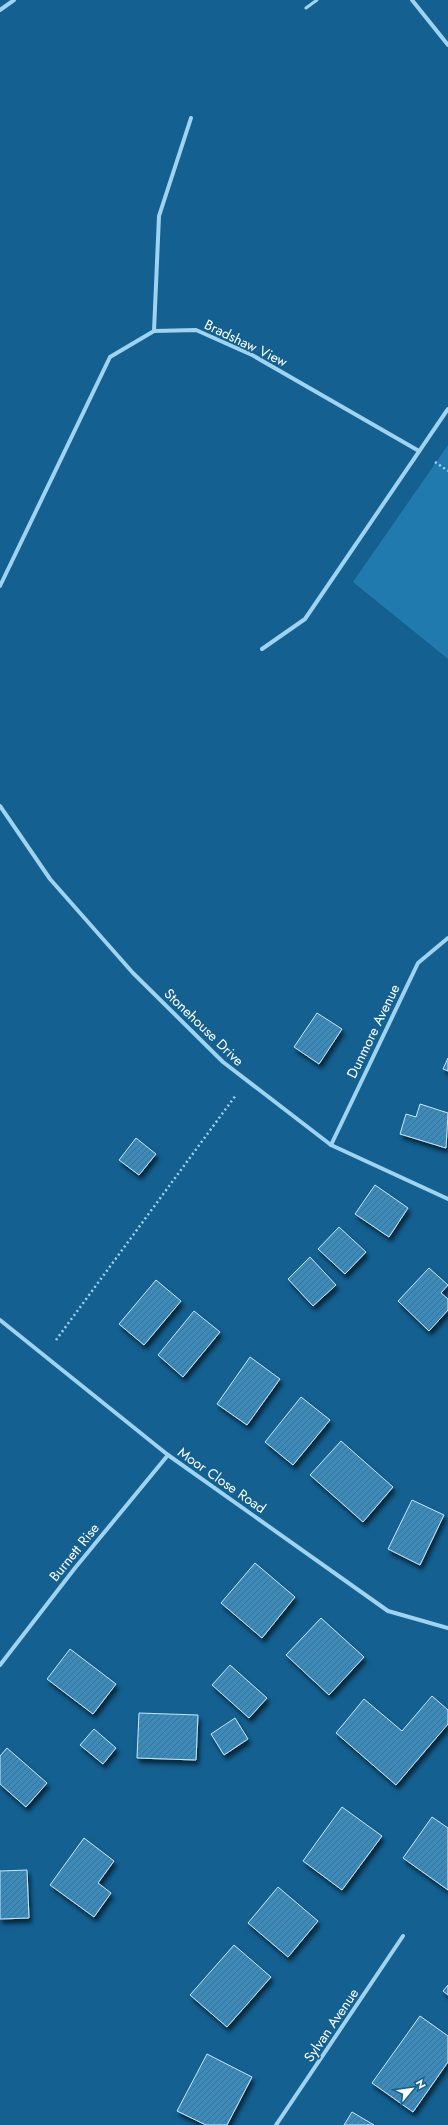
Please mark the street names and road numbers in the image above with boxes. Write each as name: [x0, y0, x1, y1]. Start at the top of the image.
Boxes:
street label: Bradshaw View: [201, 314, 291, 372]
street label: Dunmore Avenue: [342, 981, 404, 1081]
street label: Stonehouse Drive: [160, 984, 248, 1070]
street label: Moor Close Road: [174, 1442, 270, 1518]
street label: Burnett Rise: [44, 1519, 104, 1585]
street label: Sylvan Avenue: [299, 1984, 363, 2066]

